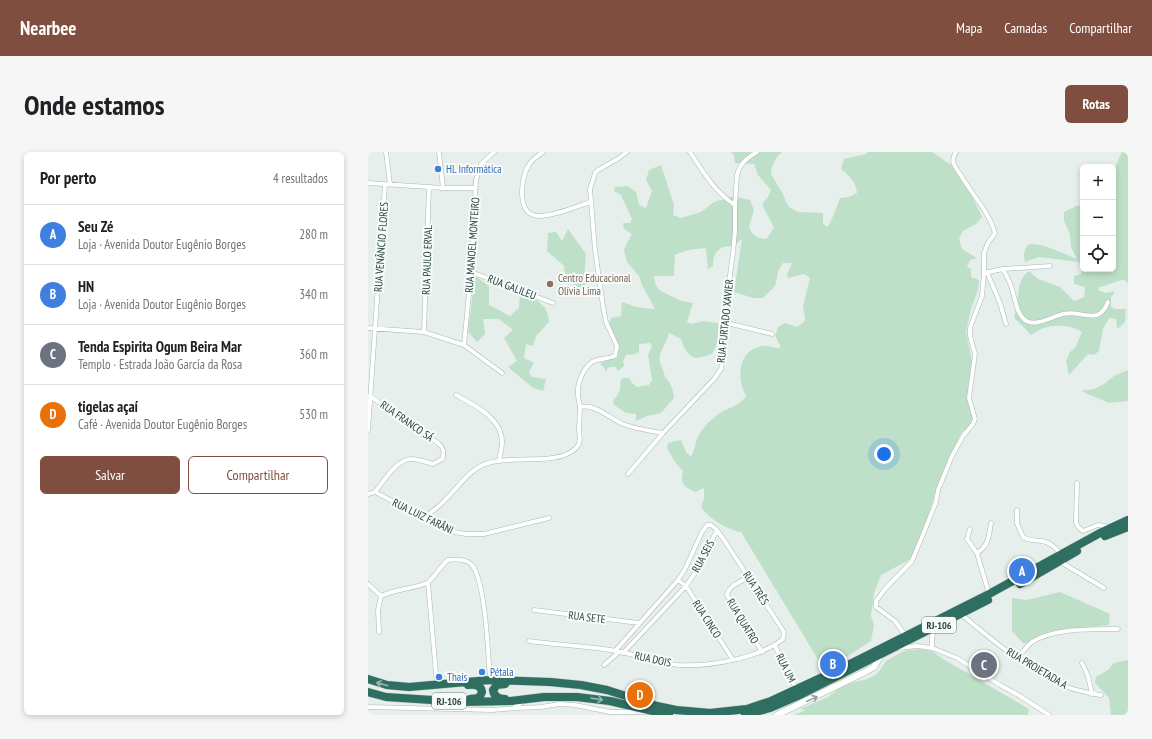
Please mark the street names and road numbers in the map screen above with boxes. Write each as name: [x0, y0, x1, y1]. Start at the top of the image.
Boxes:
street label: RUA MANOEL MONTEIRO: [462, 197, 482, 293]
street label: RUA VENÂNCIO FLORES: [371, 201, 391, 292]
street label: RUA PAULO ERVAL: [419, 224, 435, 295]
street label: RUA GALILEU: [486, 271, 539, 303]
street label: RUA FURTADO XAVIER: [714, 278, 736, 364]
street label: RUA FRANCO SÁ: [378, 397, 437, 445]
street label: RUA LUIZ FARÂNI: [390, 495, 456, 537]
street label: RUA SEIS: [689, 537, 718, 575]
street label: RUA TRÊS: [740, 568, 772, 608]
street label: RUA QUATRO: [724, 596, 762, 646]
street label: RUA CINCO: [690, 597, 724, 641]
street label: RUA SETE: [568, 608, 607, 626]
road number: RJ-106: [922, 617, 956, 633]
street label: RUA PROJETADA A: [1004, 644, 1071, 692]
street label: RUA DOIS: [633, 648, 673, 670]
street label: RUA UM: [773, 651, 799, 685]
road number: RJ-106: [432, 693, 466, 709]

